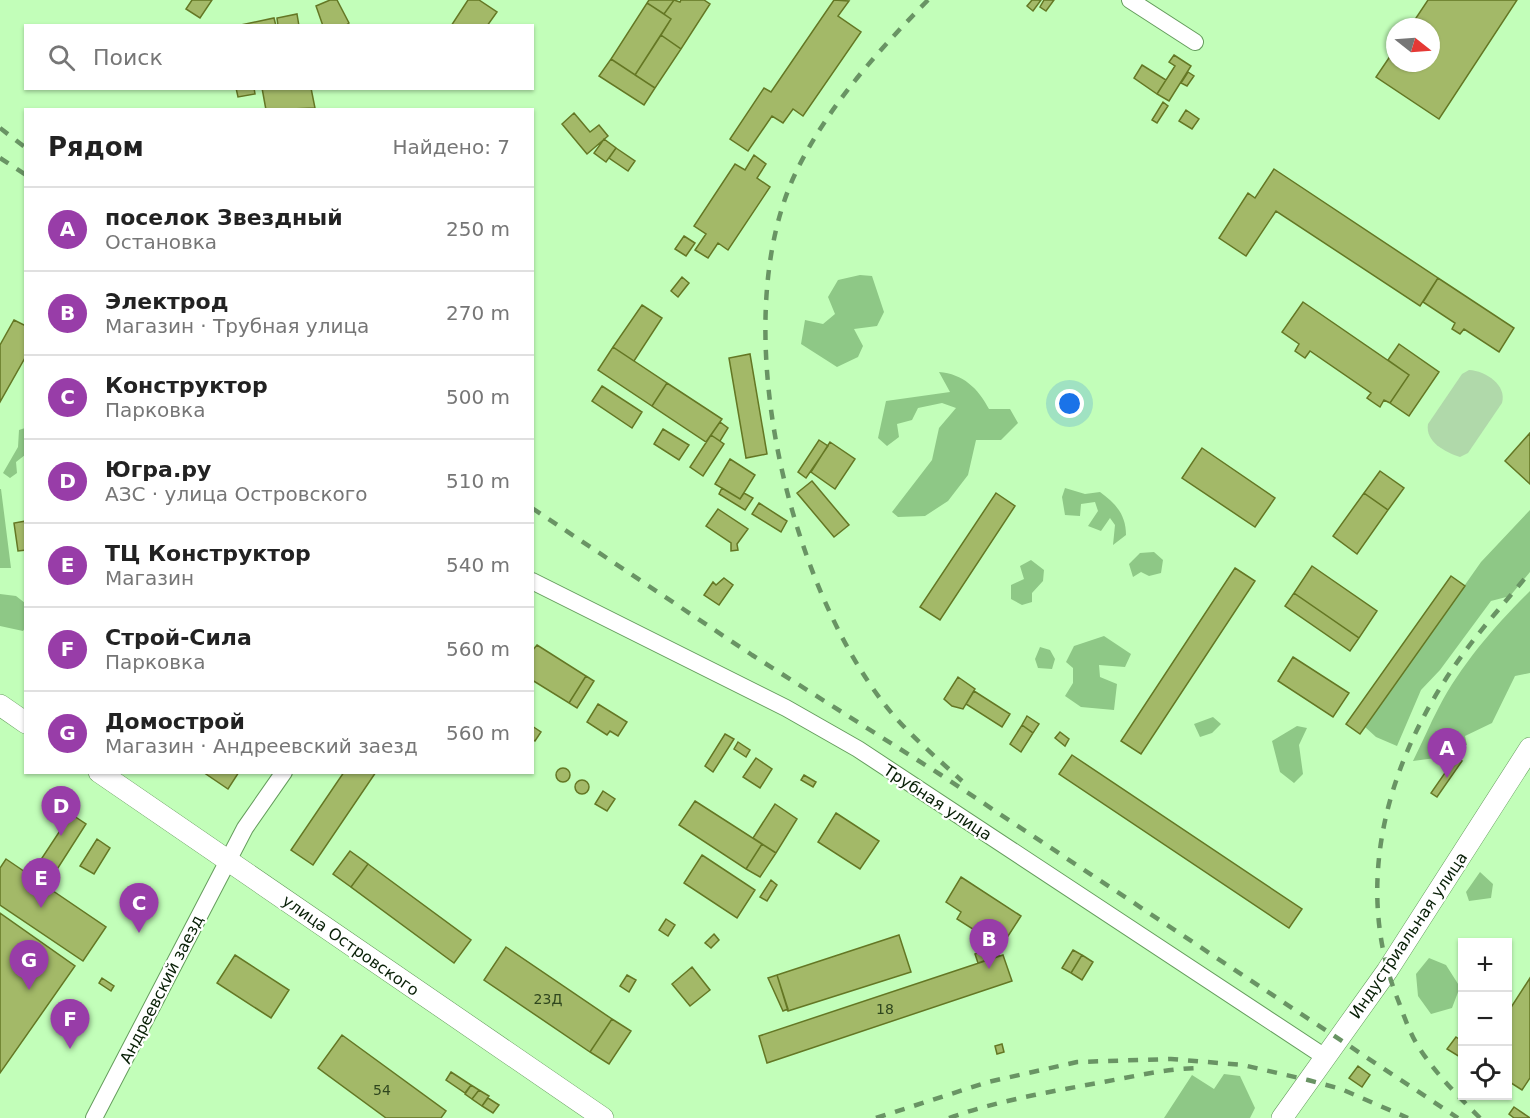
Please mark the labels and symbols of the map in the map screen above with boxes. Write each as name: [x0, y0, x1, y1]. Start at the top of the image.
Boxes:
north arrow: [1386, 18, 1440, 72]
your location: [1055, 389, 1084, 418]
pin: A: [1428, 728, 1466, 778]
street label: Трубная улица: [879, 760, 995, 844]
pin: D: [42, 786, 80, 836]
street label: Индустриальная улица: [1345, 848, 1471, 1022]
pin: E: [22, 858, 60, 908]
pin: C: [120, 884, 158, 933]
street label: улица Островского: [279, 891, 423, 1000]
street label: Андреевский заезд: [116, 912, 207, 1067]
pin: B: [970, 920, 1008, 969]
pin: G: [9, 940, 48, 990]
house number: 23Д: [534, 991, 562, 1007]
pin: F: [50, 1000, 90, 1049]
house number: 18: [876, 1001, 894, 1017]
house number: 54: [373, 1082, 391, 1098]

